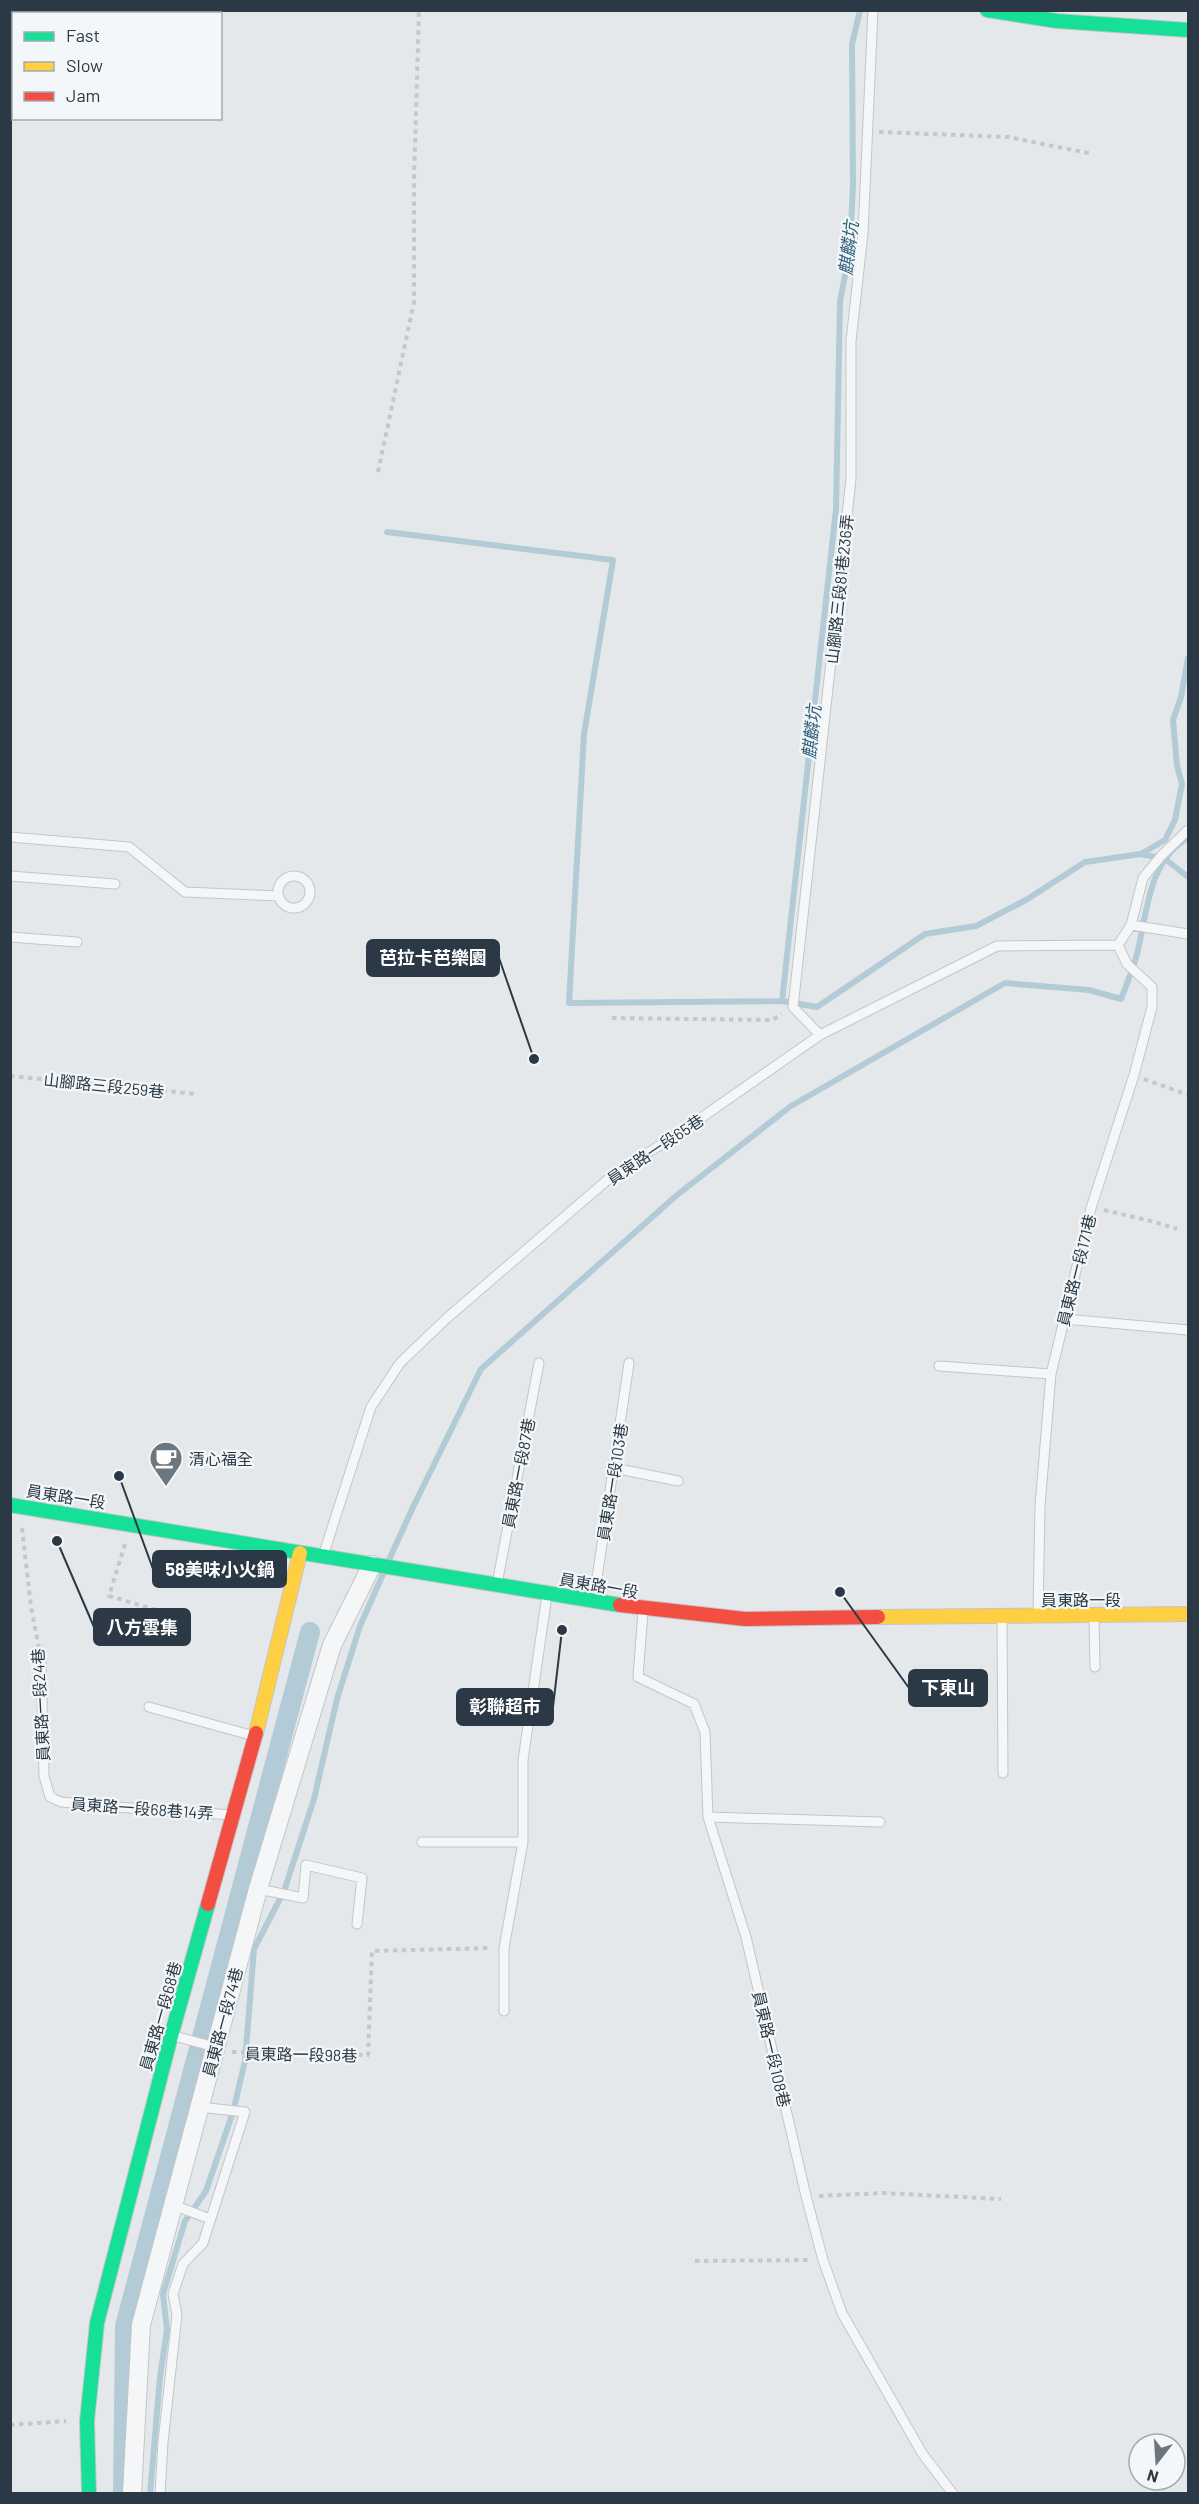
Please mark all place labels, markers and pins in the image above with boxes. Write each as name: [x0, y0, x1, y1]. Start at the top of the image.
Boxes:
callout: 芭拉卡芭樂園: [367, 940, 499, 976]
cafe icon: 清心福全: [148, 1440, 184, 1487]
place label: 清心福全: [189, 1449, 253, 1468]
callout: 58美味小火鍋: [153, 1551, 286, 1587]
callout: 八方雲集: [94, 1609, 190, 1645]
callout: 下東山: [909, 1670, 987, 1706]
callout: 彰聯超市: [457, 1689, 553, 1725]

